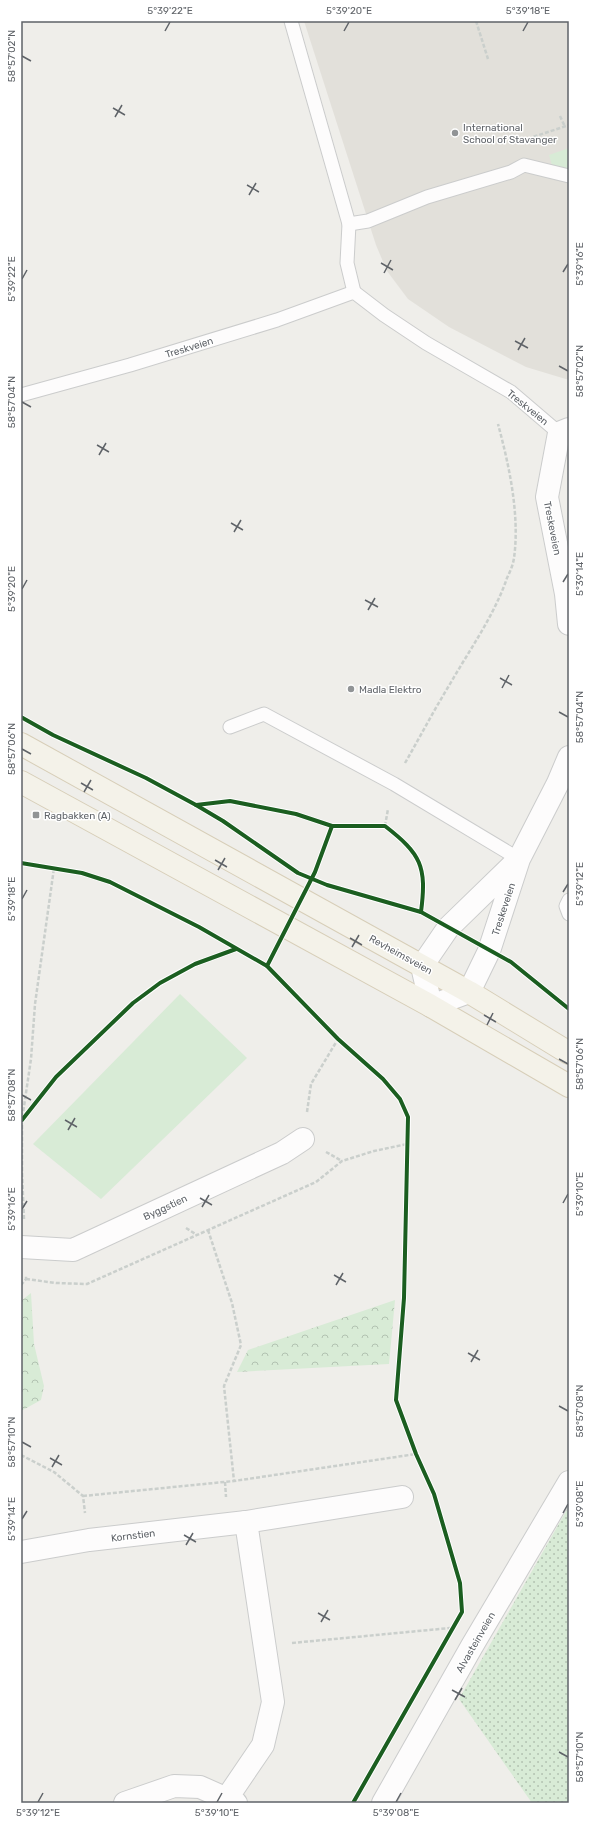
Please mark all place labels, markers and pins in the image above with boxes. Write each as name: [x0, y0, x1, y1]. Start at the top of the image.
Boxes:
place label: International School of Stavanger: [463, 122, 557, 146]
marker: International School of Stavanger: [450, 128, 460, 138]
marker: Madla Elektro: [346, 684, 356, 694]
place label: Madla Elektro: [359, 684, 422, 696]
marker: Ragbakken (A): [31, 810, 41, 820]
place label: Ragbakken (A): [44, 810, 111, 822]

